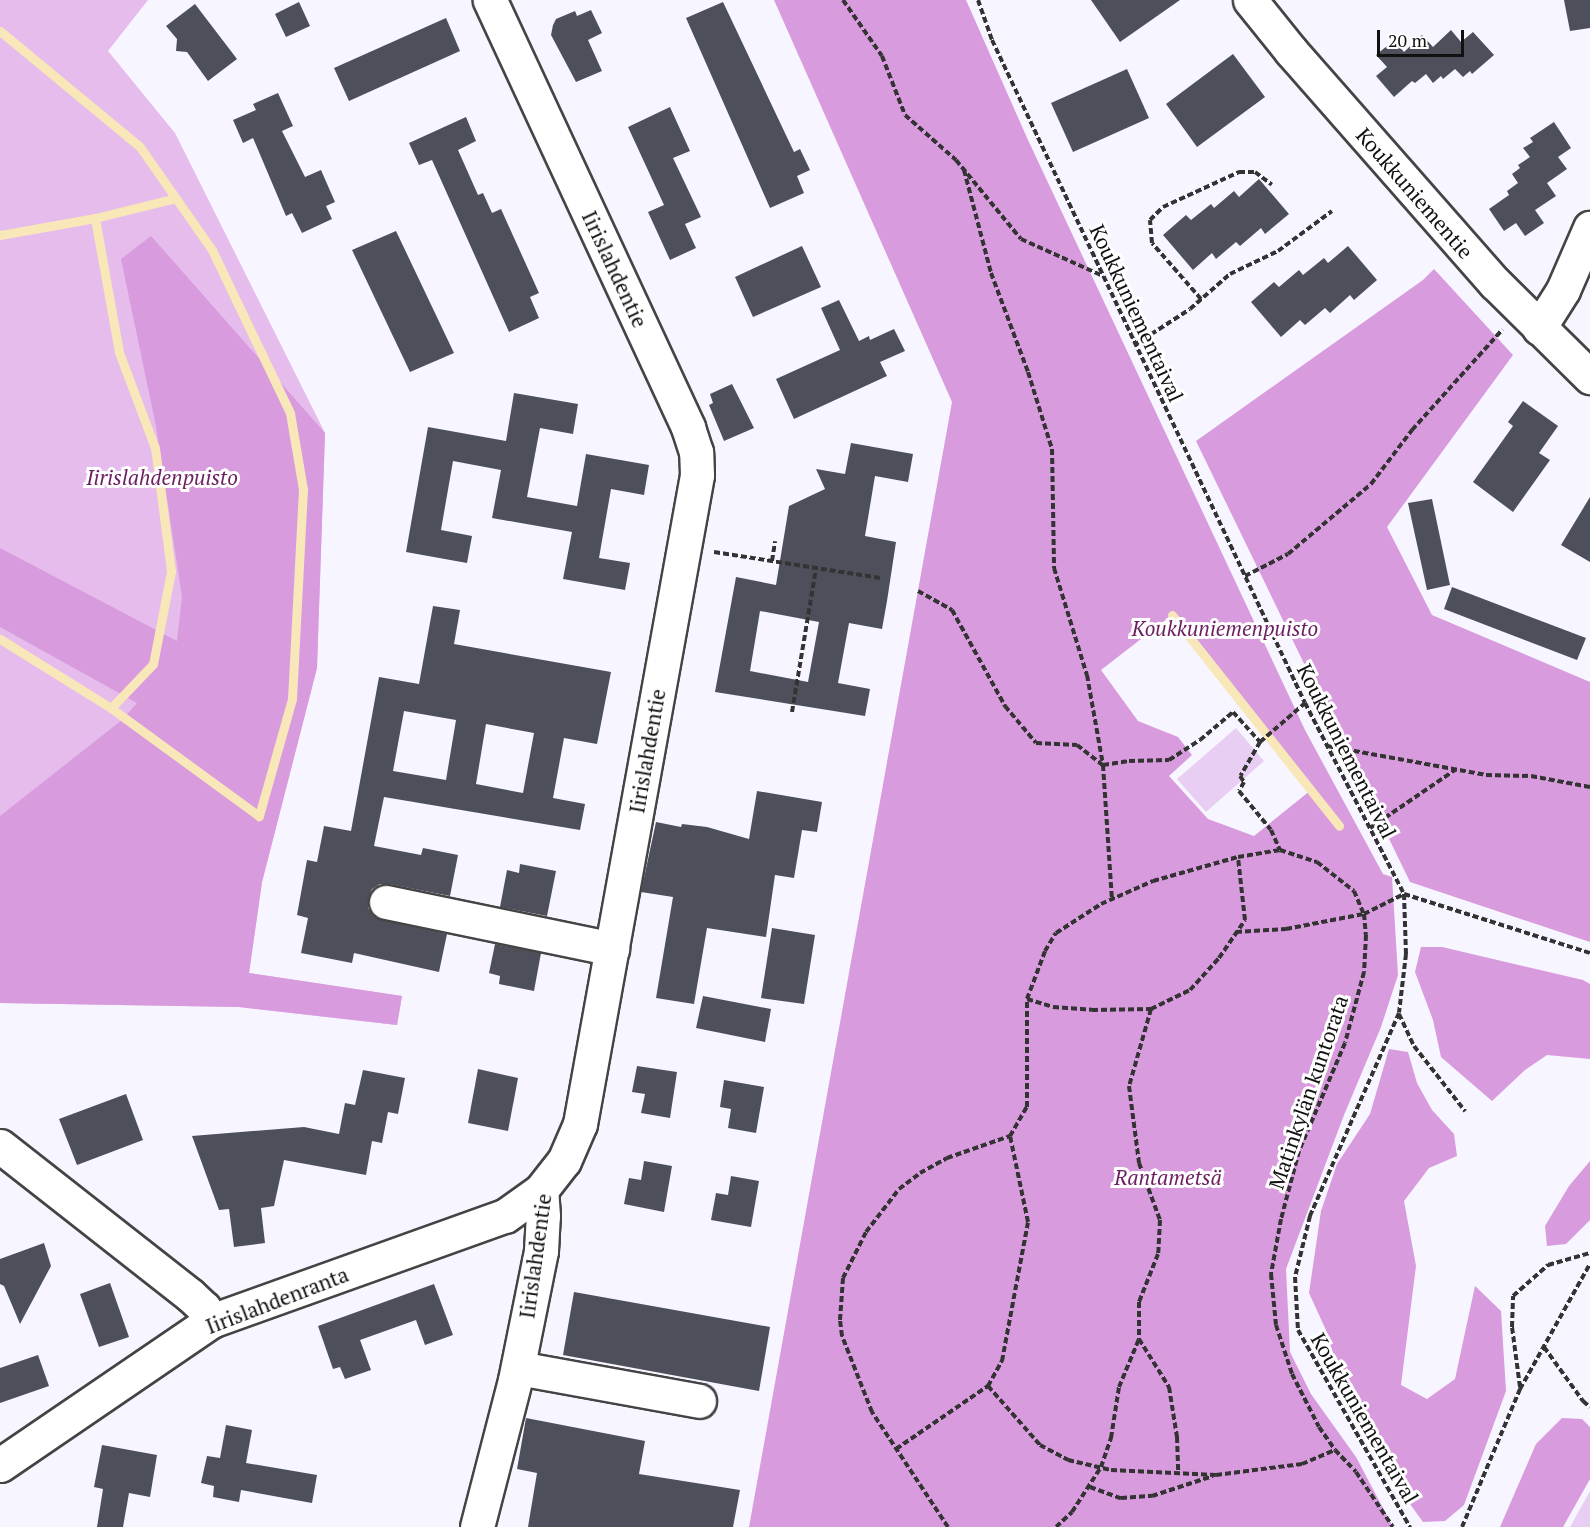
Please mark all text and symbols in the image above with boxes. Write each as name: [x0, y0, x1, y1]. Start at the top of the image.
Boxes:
scale bar: [1380, 18, 1467, 56]
text: 20 m: [1388, 28, 1427, 52]
street label: Koukkuniementie: [1351, 122, 1479, 264]
street label: Iirislahdentie: [577, 207, 653, 331]
street label: Koukkuniementaival: [1085, 220, 1189, 406]
park label: Iirislahdenpuisto: [86, 464, 238, 490]
park label: Koukkuniemenpuisto: [1132, 615, 1318, 641]
street label: Koukkuniementaival: [1292, 659, 1402, 843]
street label: Iirislahdentie: [624, 687, 670, 815]
street label: Matinkylän kuntorata: [1263, 992, 1353, 1192]
park label: Rantametsä: [1114, 1164, 1222, 1190]
street label: Iirislahdentie: [514, 1192, 556, 1320]
street label: Iirislahdenranta: [202, 1261, 352, 1339]
street label: Koukkuniementaival: [1306, 1328, 1424, 1508]

